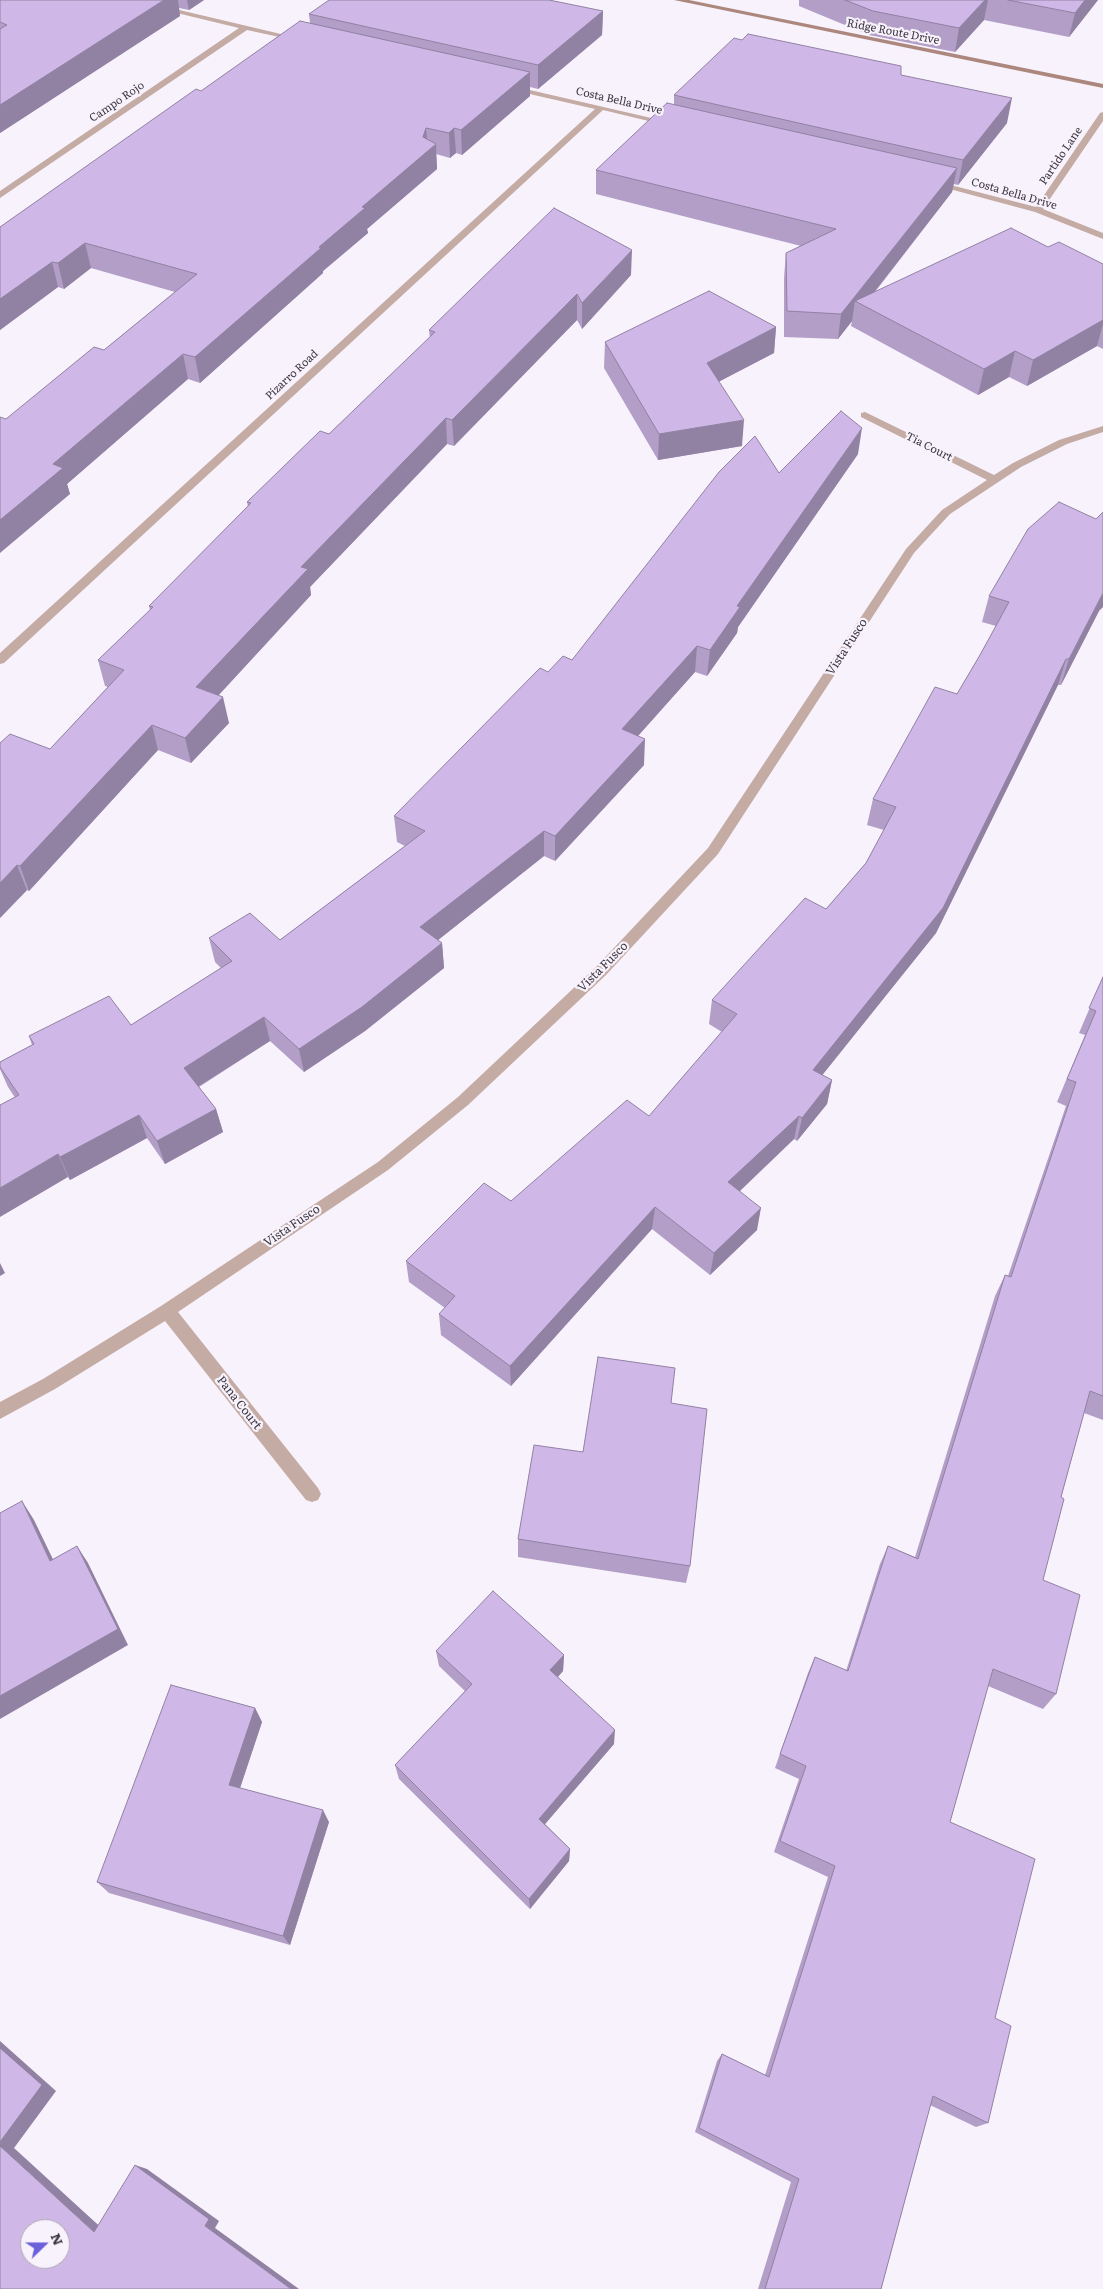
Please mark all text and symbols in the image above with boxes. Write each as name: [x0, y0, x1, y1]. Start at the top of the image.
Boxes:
street label: Ridge Route Drive: [846, 17, 940, 47]
street label: Campo Rojo: [87, 79, 147, 125]
street label: Costa Bella Drive: [574, 85, 664, 117]
street label: Partido Lane: [1037, 125, 1085, 187]
street label: Costa Bella Drive: [970, 175, 1058, 213]
street label: Pizarro Road: [263, 347, 321, 403]
street label: Tia Court: [904, 430, 954, 464]
street label: Vista Fusco: [823, 616, 871, 678]
street label: Vista Fusco: [575, 939, 631, 995]
street label: Vista Fusco: [261, 1202, 323, 1250]
street label: Pana Court: [214, 1373, 264, 1433]
north arrow: [20, 2219, 70, 2269]
text: N: [47, 2230, 69, 2248]

